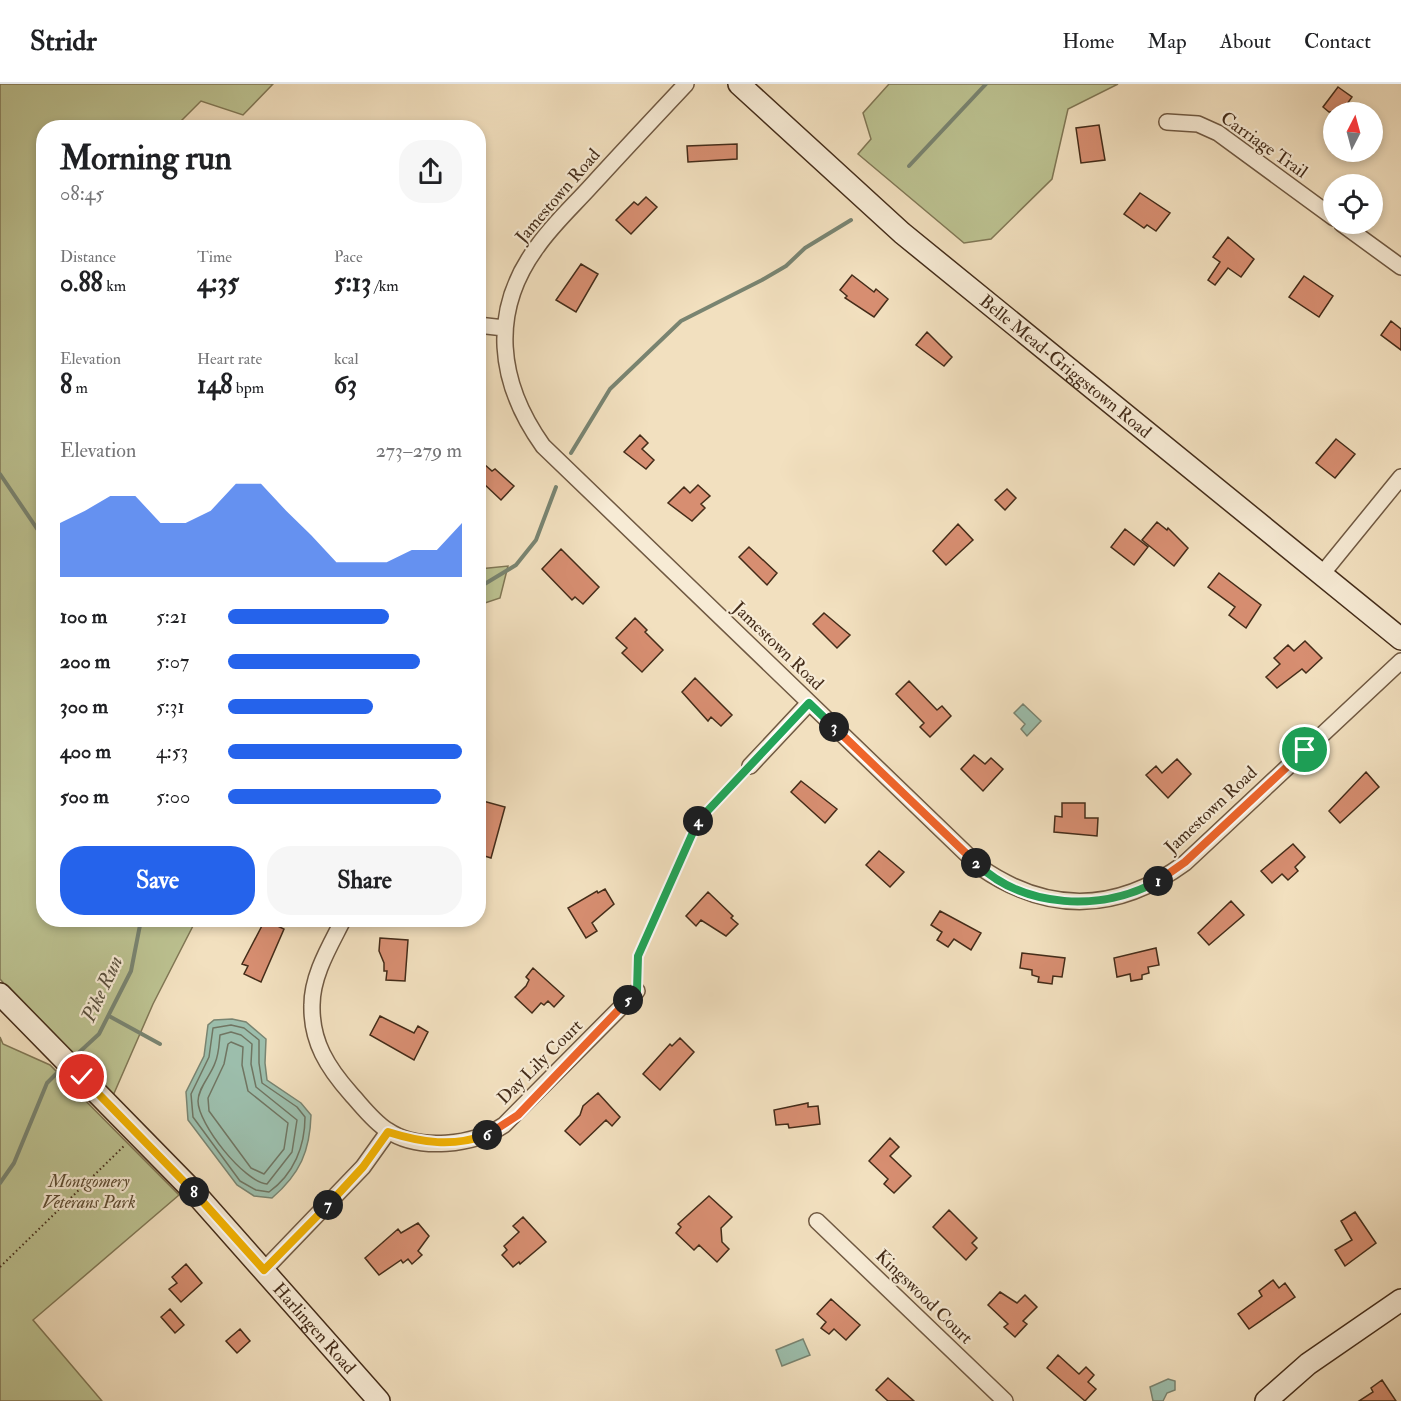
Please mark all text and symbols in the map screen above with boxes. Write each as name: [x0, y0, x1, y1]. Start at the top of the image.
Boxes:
text: Stridr: [30, 24, 97, 59]
text: Home: [1062, 28, 1114, 55]
text: Map: [1147, 28, 1187, 55]
text: About: [1220, 28, 1271, 55]
text: Contact: [1304, 28, 1371, 55]
north arrow: [1323, 102, 1383, 162]
map controls: [1323, 102, 1383, 234]
street label: Carriage Trail: [1216, 107, 1312, 184]
text: Morning run: [60, 138, 232, 179]
button: share: [399, 140, 462, 203]
street label: Jamestown Road: [510, 144, 605, 249]
button: locate: [1323, 174, 1383, 234]
text: 08:45: [60, 181, 104, 206]
text: Distance: [60, 247, 116, 267]
text: Time: [197, 247, 232, 267]
text: Pace: [334, 247, 363, 267]
text: 0.88: [60, 267, 103, 299]
text: 4:35: [197, 267, 239, 299]
text: 5:13: [334, 267, 371, 299]
text: km: [103, 276, 126, 296]
text: /km: [371, 276, 399, 296]
street label: Belle Mead-Griggstown Road: [975, 289, 1157, 443]
text: Elevation: [60, 349, 121, 369]
text: Heart rate: [197, 349, 262, 369]
text: kcal: [334, 349, 359, 369]
text: 8: [60, 369, 72, 401]
text: 148: [197, 369, 233, 401]
text: 63: [334, 369, 357, 401]
text: m: [72, 378, 88, 398]
text: bpm: [233, 378, 264, 398]
text: Elevation: [60, 438, 136, 463]
text: 273–279 m: [376, 438, 462, 463]
street label: Jamestown Road: [727, 596, 829, 695]
text: 100 m: [60, 604, 107, 629]
text: 5:21: [156, 604, 187, 629]
text: 200 m: [60, 649, 110, 674]
text: 5:07: [156, 649, 189, 674]
text: 300 m: [60, 694, 108, 719]
text: 5:31: [156, 694, 185, 719]
pin: 3: [819, 712, 849, 742]
text: 3: [831, 717, 837, 737]
pin: [1279, 724, 1330, 775]
icon: arrive: [1288, 733, 1321, 766]
text: 400 m: [60, 739, 111, 764]
text: 4:53: [156, 739, 188, 764]
street label: Jamestown Road: [1159, 761, 1262, 859]
text: 500 m: [60, 784, 109, 809]
text: 5:00: [156, 784, 190, 809]
pin: 4: [683, 806, 713, 836]
text: 4: [694, 811, 702, 831]
button: Save: [60, 846, 255, 915]
button: Share: [267, 846, 462, 915]
pin: 2: [961, 848, 991, 878]
text: 2: [972, 853, 980, 873]
pin: 1: [1143, 866, 1173, 896]
text: 1: [1155, 871, 1161, 891]
water label: Pike Run: [75, 952, 128, 1027]
pin: 5: [613, 985, 643, 1015]
text: 5: [624, 990, 632, 1010]
street label: Day Lily Court: [492, 1014, 588, 1110]
pin: [56, 1051, 107, 1102]
icon: check: [65, 1060, 98, 1093]
pin: 6: [472, 1120, 502, 1150]
text: 6: [483, 1125, 491, 1145]
park label: Montgomery Veterans Park: [42, 1170, 136, 1214]
pin: 8: [179, 1177, 209, 1207]
text: 8: [190, 1182, 198, 1202]
pin: 7: [313, 1190, 343, 1220]
text: 7: [324, 1195, 332, 1215]
street label: Kingswood Court: [871, 1245, 978, 1349]
street label: Harlingen Road: [268, 1278, 361, 1379]

